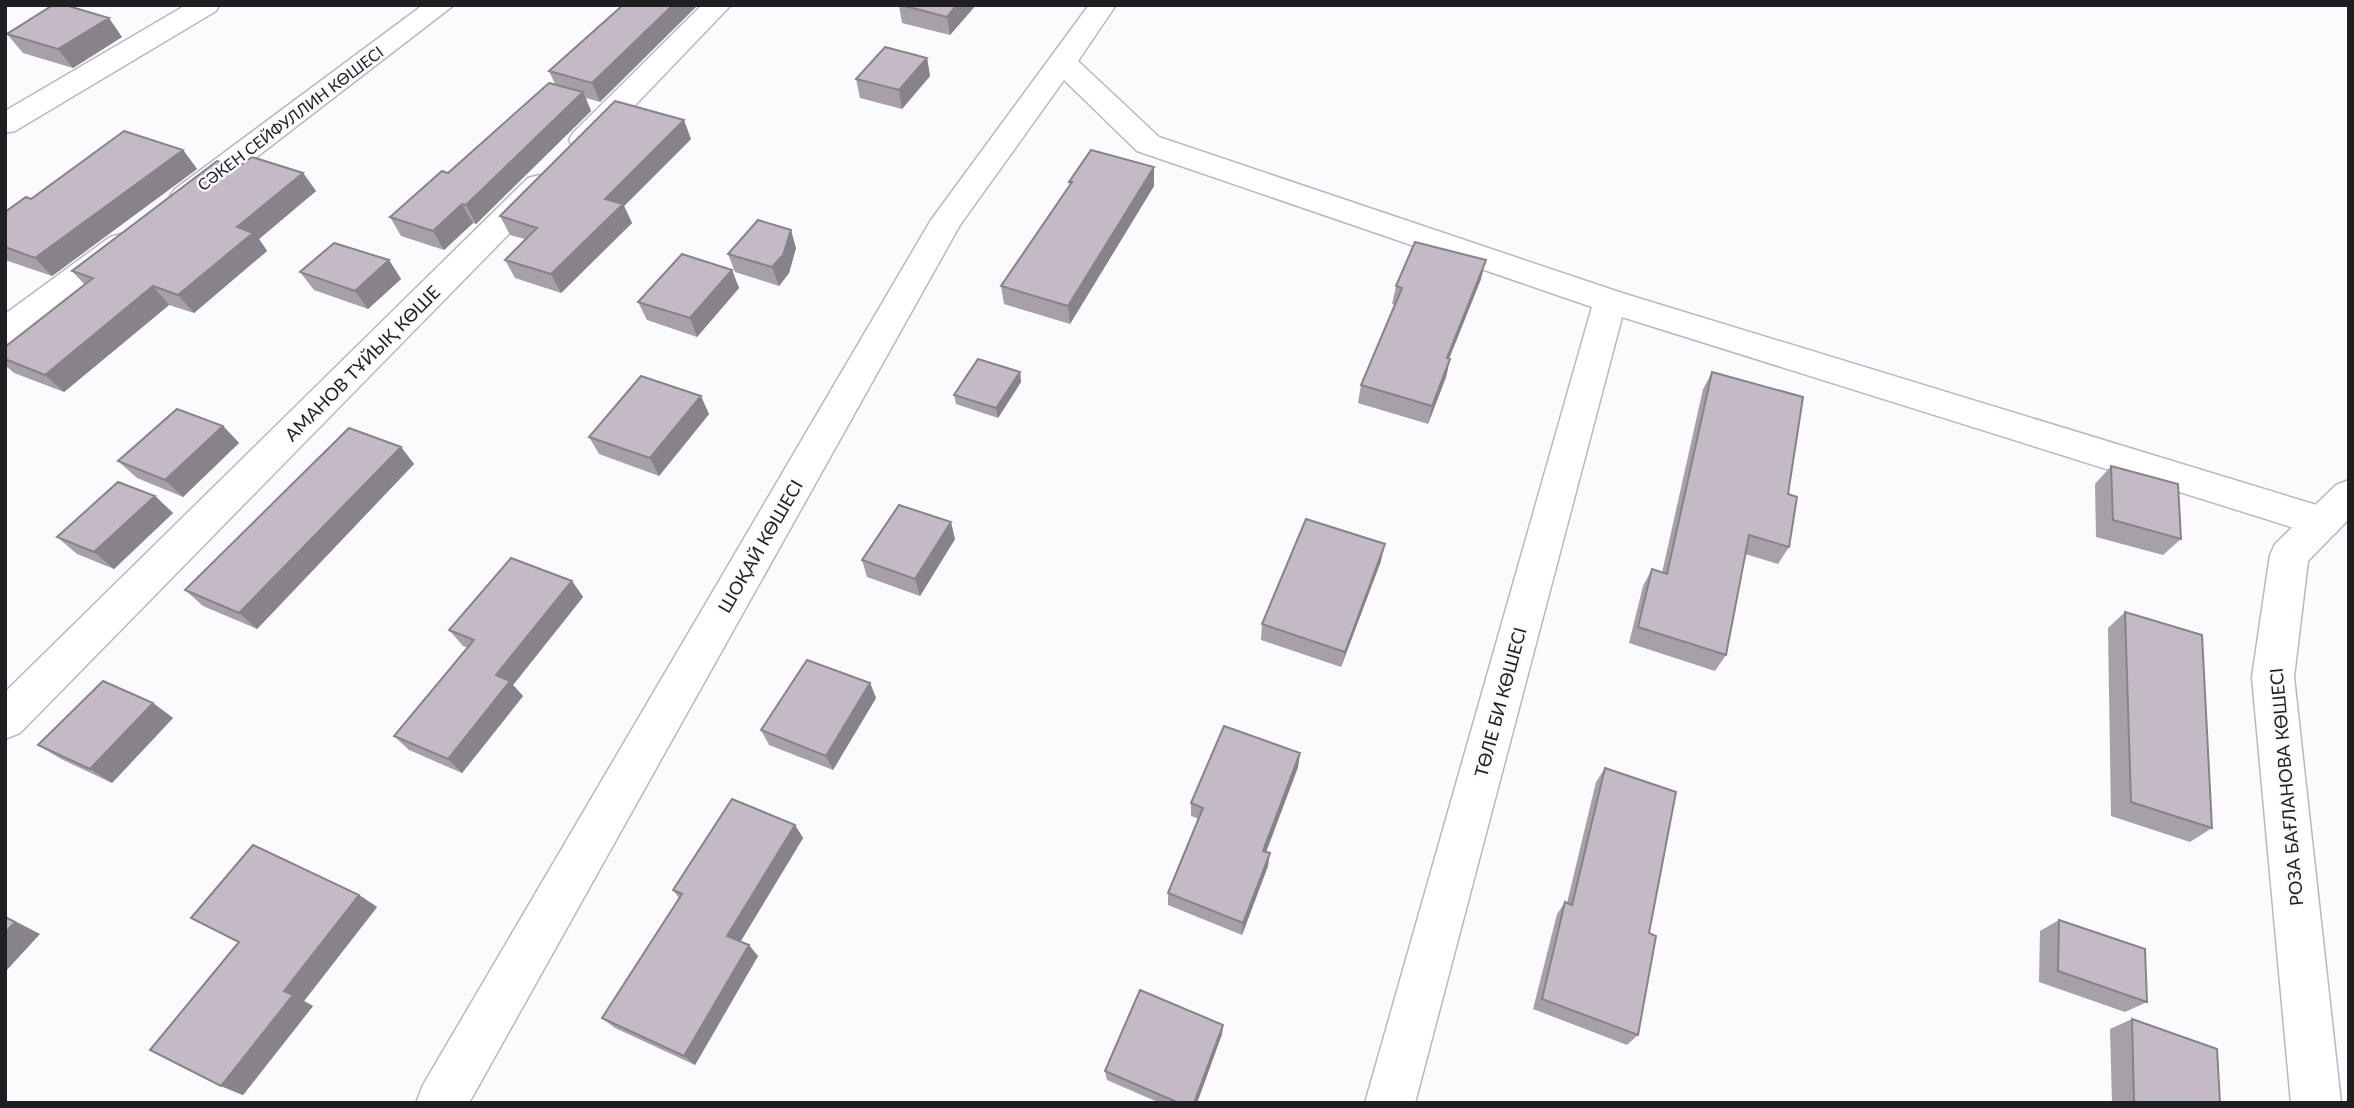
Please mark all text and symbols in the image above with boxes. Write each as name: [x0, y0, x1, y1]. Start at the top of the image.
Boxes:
street label: СӘКЕН СЕЙФУЛЛИН КӨШЕСІ: [193, 42, 387, 194]
street label: АМАНОВ ТҰЙЫҚ КӨШЕ: [280, 281, 444, 445]
street label: ШОҚАЙ КӨШЕСІ: [713, 476, 807, 616]
street label: ТӨЛЕ БИ КӨШЕСІ: [1469, 625, 1531, 779]
street label: РОЗА БАҒЛАНОВА КӨШЕСІ: [2265, 667, 2307, 907]

